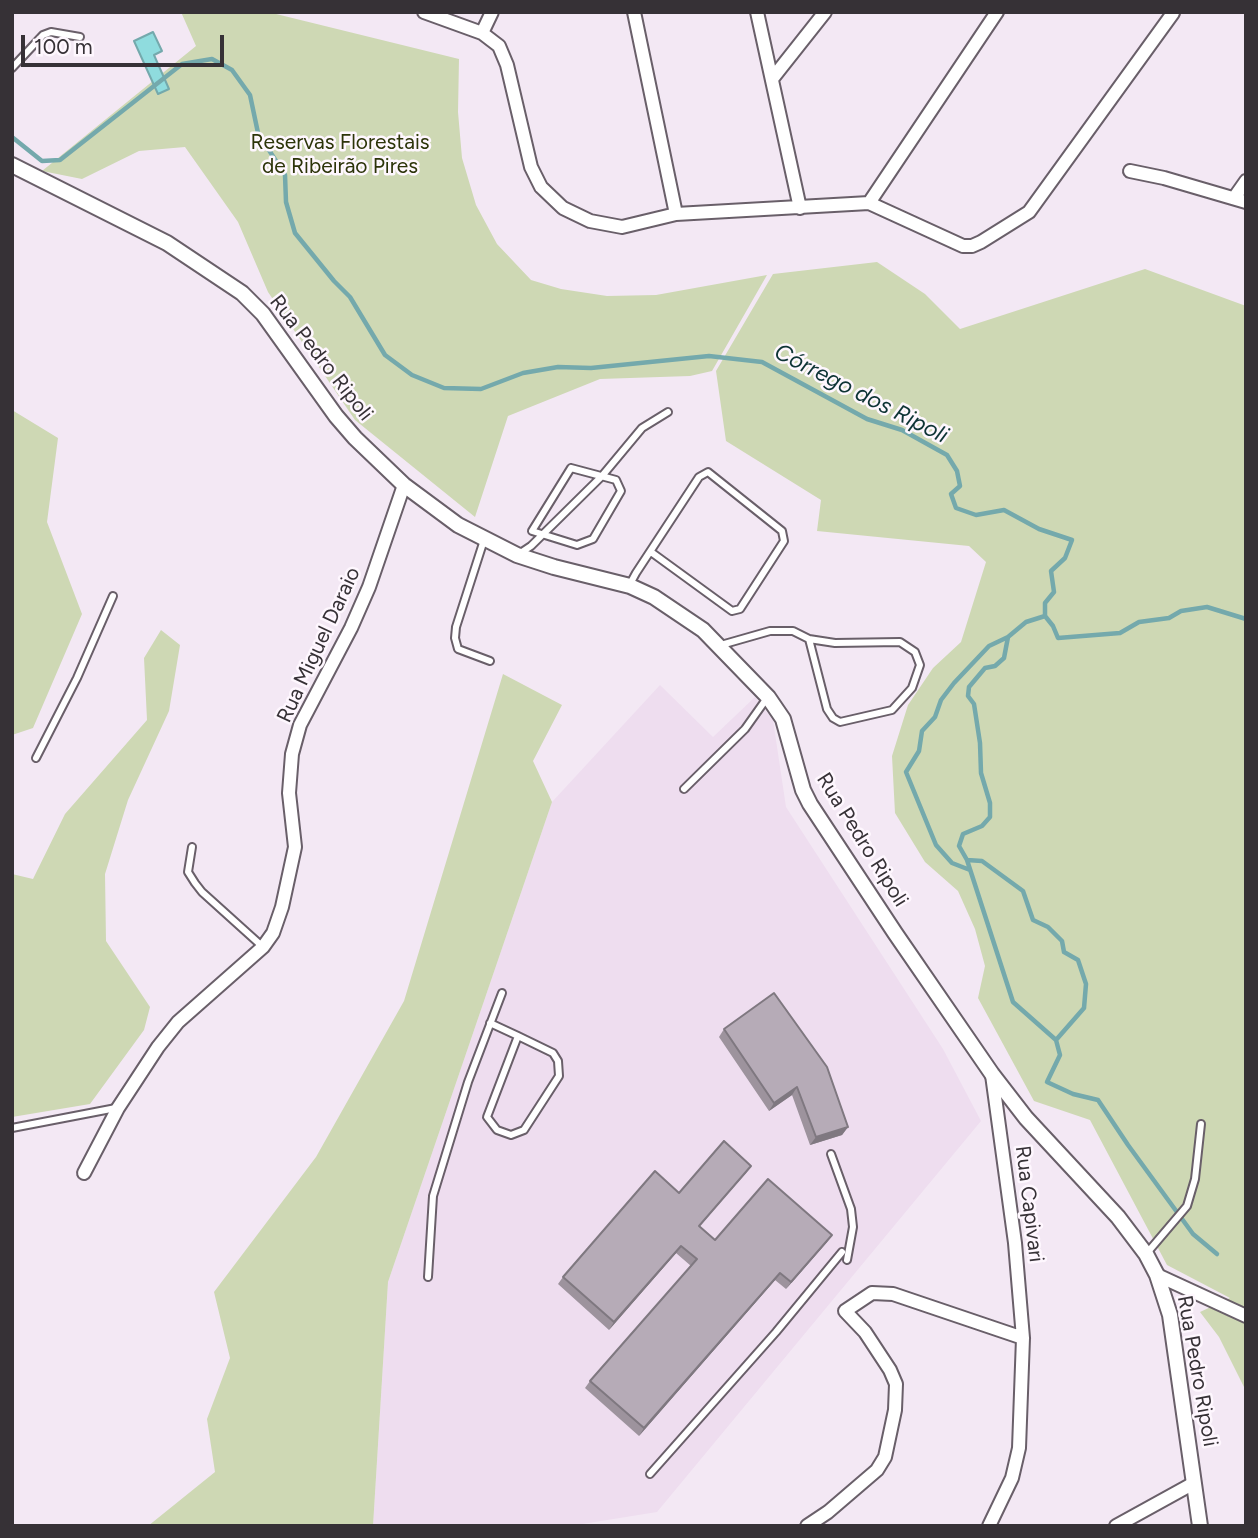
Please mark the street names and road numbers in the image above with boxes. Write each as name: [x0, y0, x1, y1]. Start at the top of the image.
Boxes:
street label: Rua Pedro Ripoli: [264, 290, 378, 426]
street label: Rua Miguel Daraio: [272, 563, 366, 727]
street label: Rua Pedro Ripoli: [811, 768, 913, 912]
street label: Rua Capivari: [1009, 1144, 1049, 1264]
street label: Rua Pedro Ripoli: [1171, 1293, 1223, 1449]

